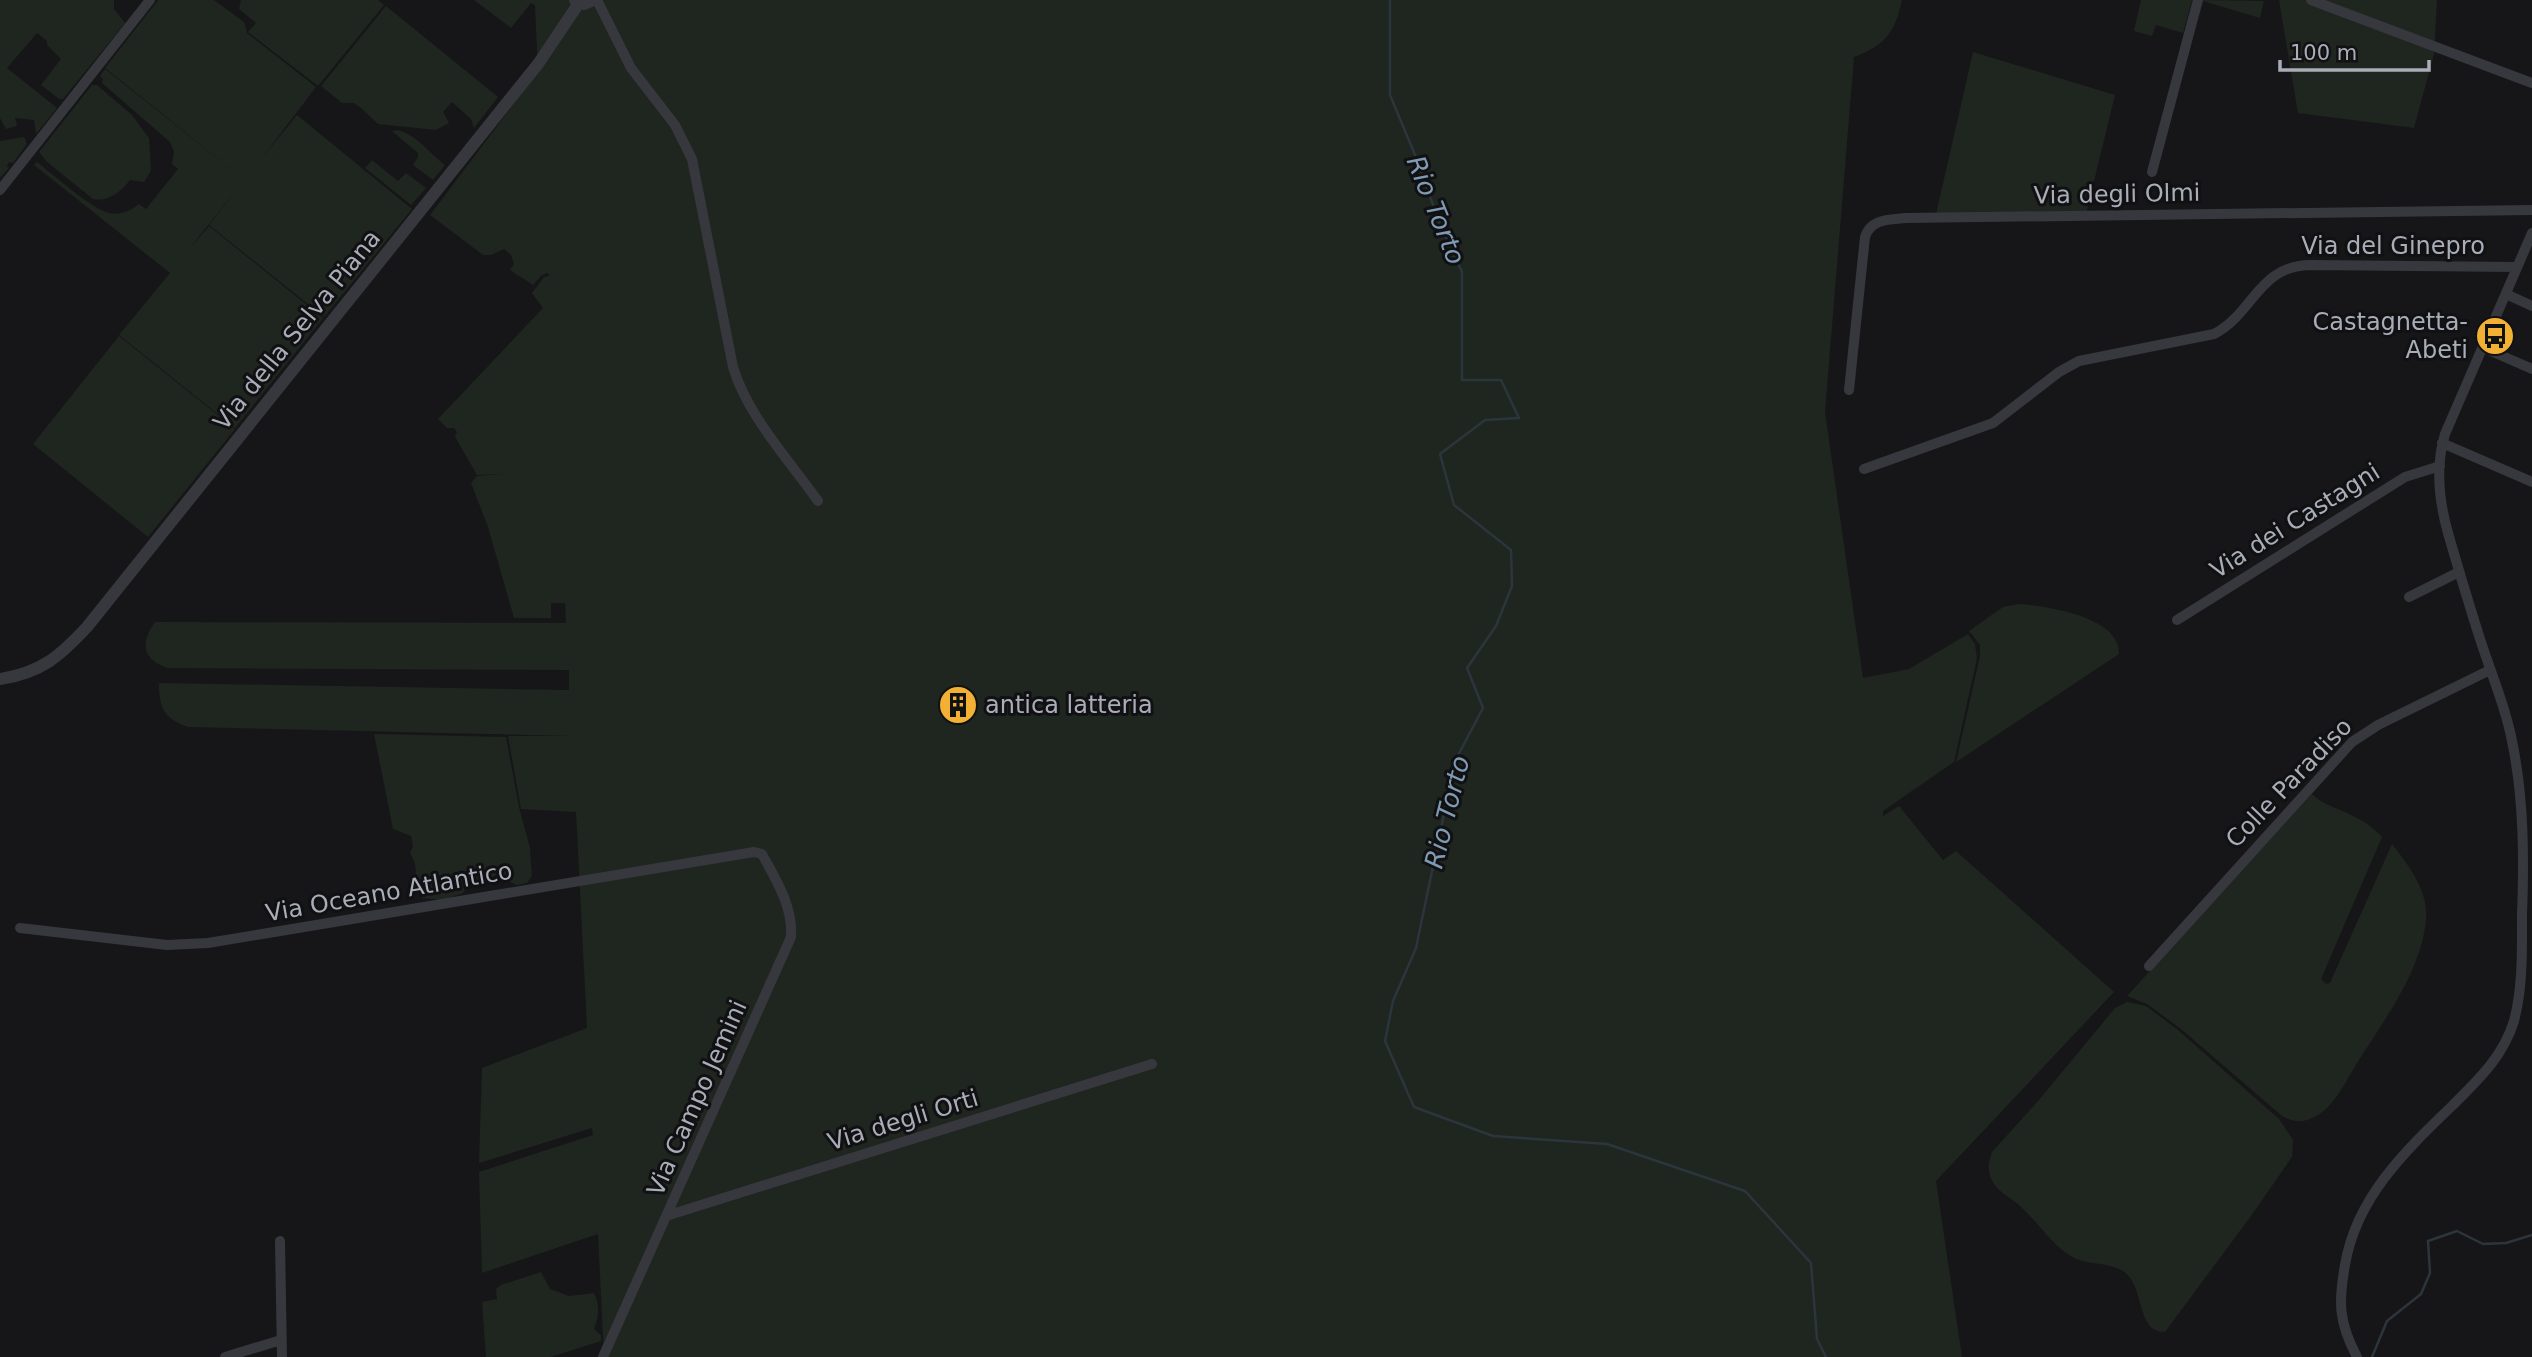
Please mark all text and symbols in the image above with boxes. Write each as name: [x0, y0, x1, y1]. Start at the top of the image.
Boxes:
scale bar: [2280, 28, 2429, 72]
text: 100 m: [2290, 41, 2357, 65]
water label: Rio Torto: [1401, 151, 1471, 269]
street label: Via degli Olmi: [2033, 179, 2201, 209]
street label: Via della Selva Piana: [208, 224, 386, 436]
street label: Via del Ginepro: [2301, 232, 2485, 260]
place label: Castagnetta- Abeti: [2313, 308, 2468, 364]
bus stop icon: Castagnetta- Abeti: [2474, 315, 2516, 357]
street label: Via dei Castagni: [2205, 458, 2385, 584]
building icon: antica latteria: [937, 684, 979, 726]
place label: antica latteria: [985, 691, 1153, 719]
street label: Colle Paradiso: [2220, 713, 2358, 853]
water label: Rio Torto: [1419, 753, 1475, 871]
street label: Via Oceano Atlantico: [263, 857, 515, 927]
street label: Via Campo Jemini: [641, 996, 753, 1200]
street label: Via degli Orti: [824, 1084, 982, 1156]

